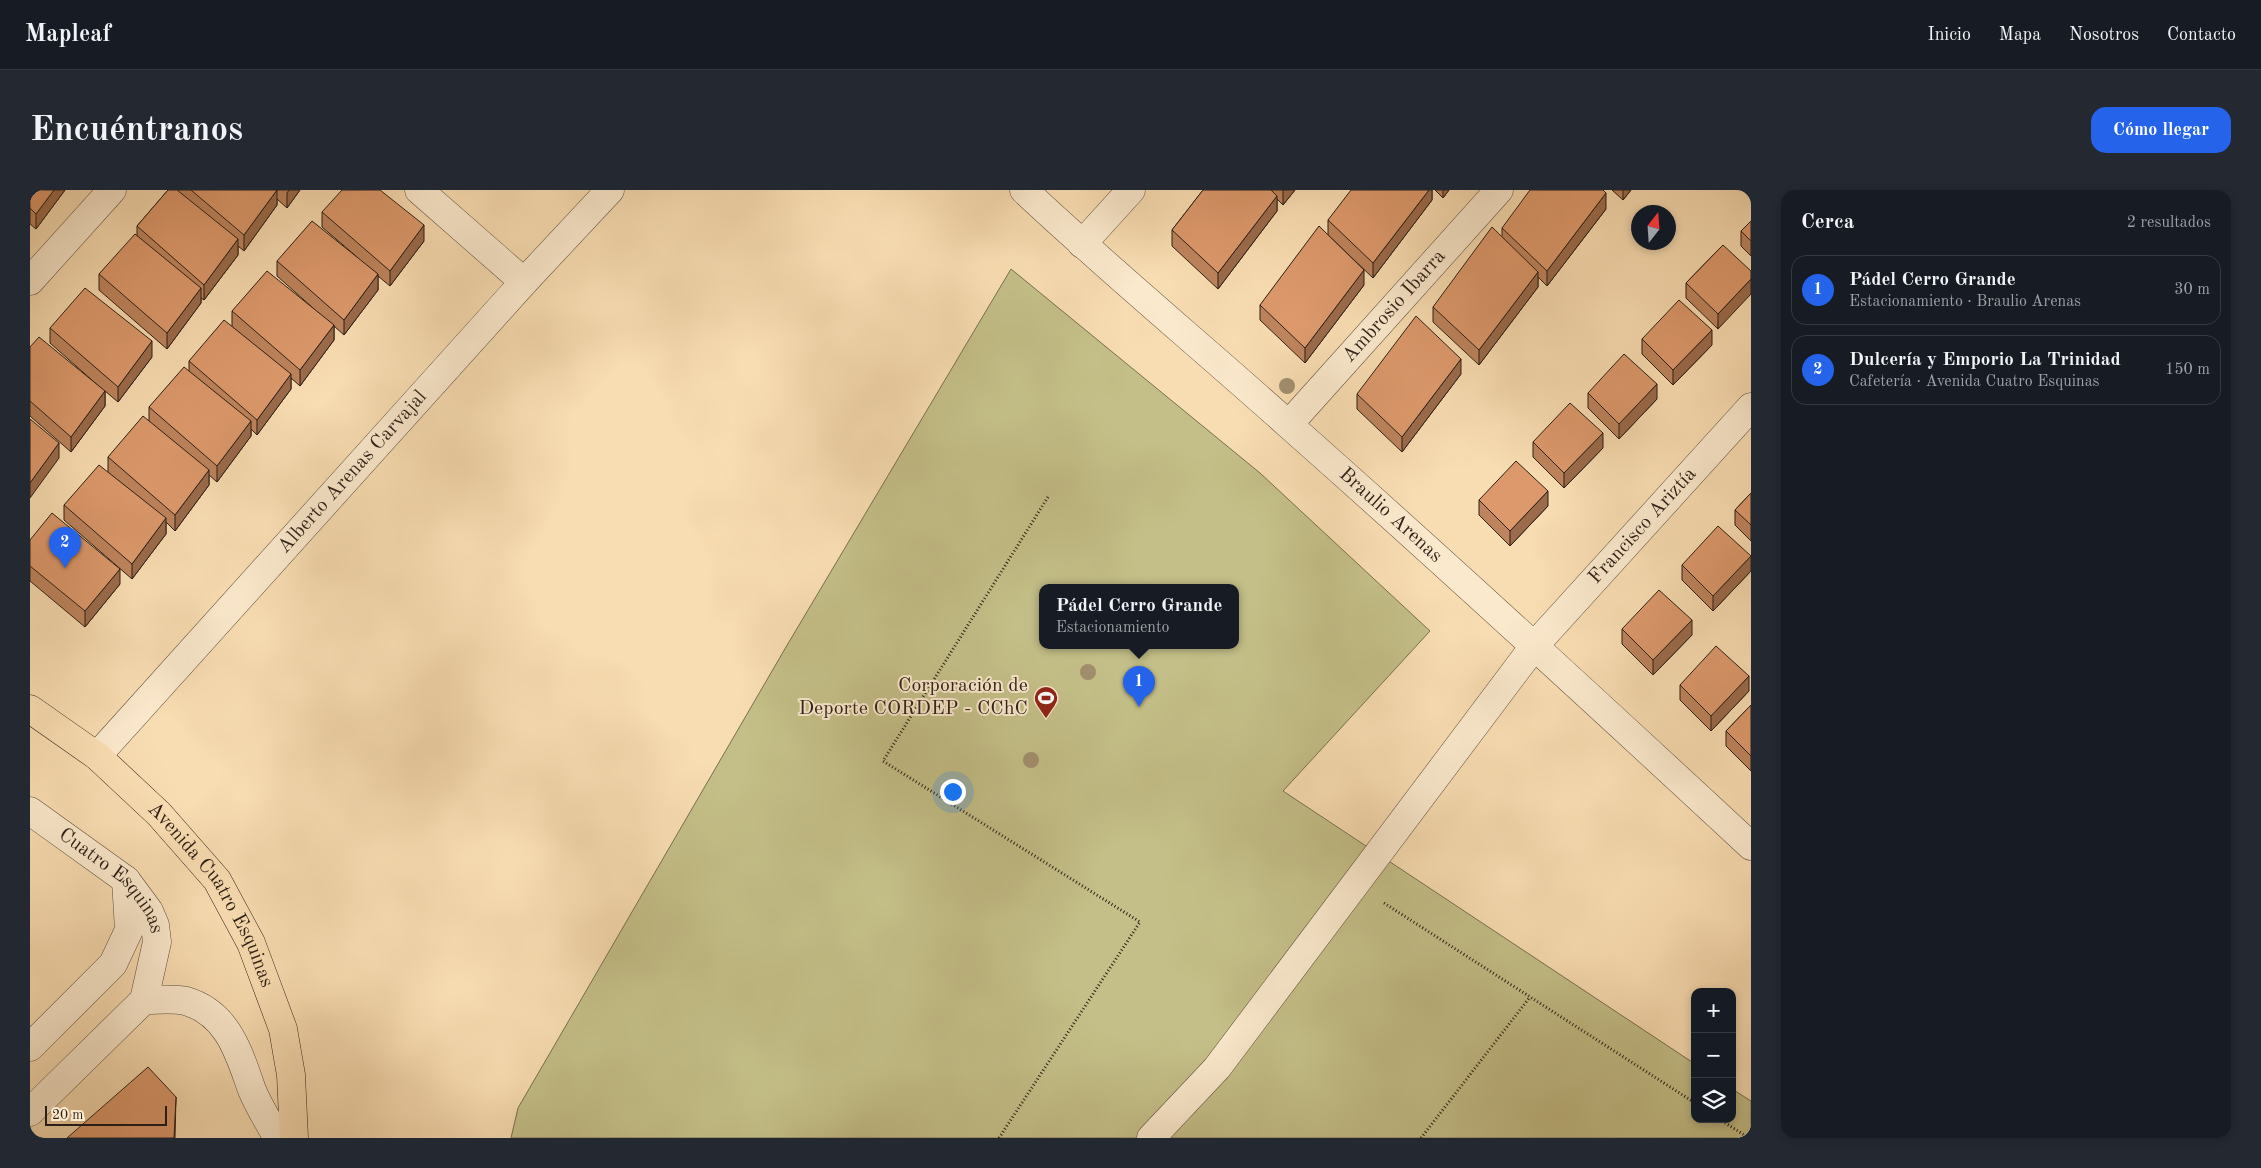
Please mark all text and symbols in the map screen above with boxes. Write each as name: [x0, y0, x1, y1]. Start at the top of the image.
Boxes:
text: Mapleaf: [25, 23, 111, 47]
text: Inicio: [1928, 26, 1971, 44]
text: Mapa: [1999, 26, 2041, 44]
text: Nosotros: [2069, 26, 2139, 44]
text: Contacto: [2167, 26, 2236, 44]
button: Cómo llegar: [2091, 107, 2231, 153]
text: Encuéntranos: [30, 113, 243, 148]
north arrow: [1631, 205, 1676, 250]
text: Cerca: [1801, 212, 1854, 233]
text: 2 resultados: [2127, 215, 2211, 231]
street label: Ambrosio Ibarra: [1339, 246, 1450, 366]
text: Pádel Cerro Grande: [1849, 271, 2016, 290]
text: 1: [1813, 282, 1823, 298]
text: 30 m: [2174, 282, 2210, 298]
text: Estacionamiento · Braulio Arenas: [1849, 294, 2081, 310]
text: Dulcería y Emporio La Trinidad: [1849, 351, 2121, 370]
text: 2: [1813, 362, 1823, 378]
text: 150 m: [2165, 362, 2210, 378]
text: Cafetería · Avenida Cuatro Esquinas: [1849, 374, 2100, 390]
street label: Alberto Arenas Carvajal: [274, 387, 431, 557]
street label: Braulio Arenas: [1335, 464, 1446, 567]
street label: Francisco Ariztía: [1585, 464, 1701, 588]
pin: 2: [49, 527, 81, 568]
popup: [1039, 584, 1239, 649]
text: Pádel Cerro Grande: [1056, 597, 1222, 616]
text: Estacionamiento: [1056, 620, 1169, 636]
pin: 1: [1123, 666, 1155, 707]
place label: Corporación de Deporte CORDEP - CChC: [799, 676, 1028, 719]
sports icon: Corporación de Deporte CORDEP - CChC: [1033, 685, 1059, 719]
your location: [940, 779, 966, 805]
street label: Avenida Cuatro Esquinas: [144, 799, 277, 990]
street label: Cuatro Esquinas: [55, 825, 166, 934]
map controls: [1691, 988, 1736, 1123]
button: +: [1691, 988, 1736, 1033]
button: −: [1691, 1033, 1736, 1078]
button: layers: [1691, 1078, 1736, 1123]
scale bar: [45, 1103, 168, 1126]
text: 20 m: [52, 1108, 83, 1122]

